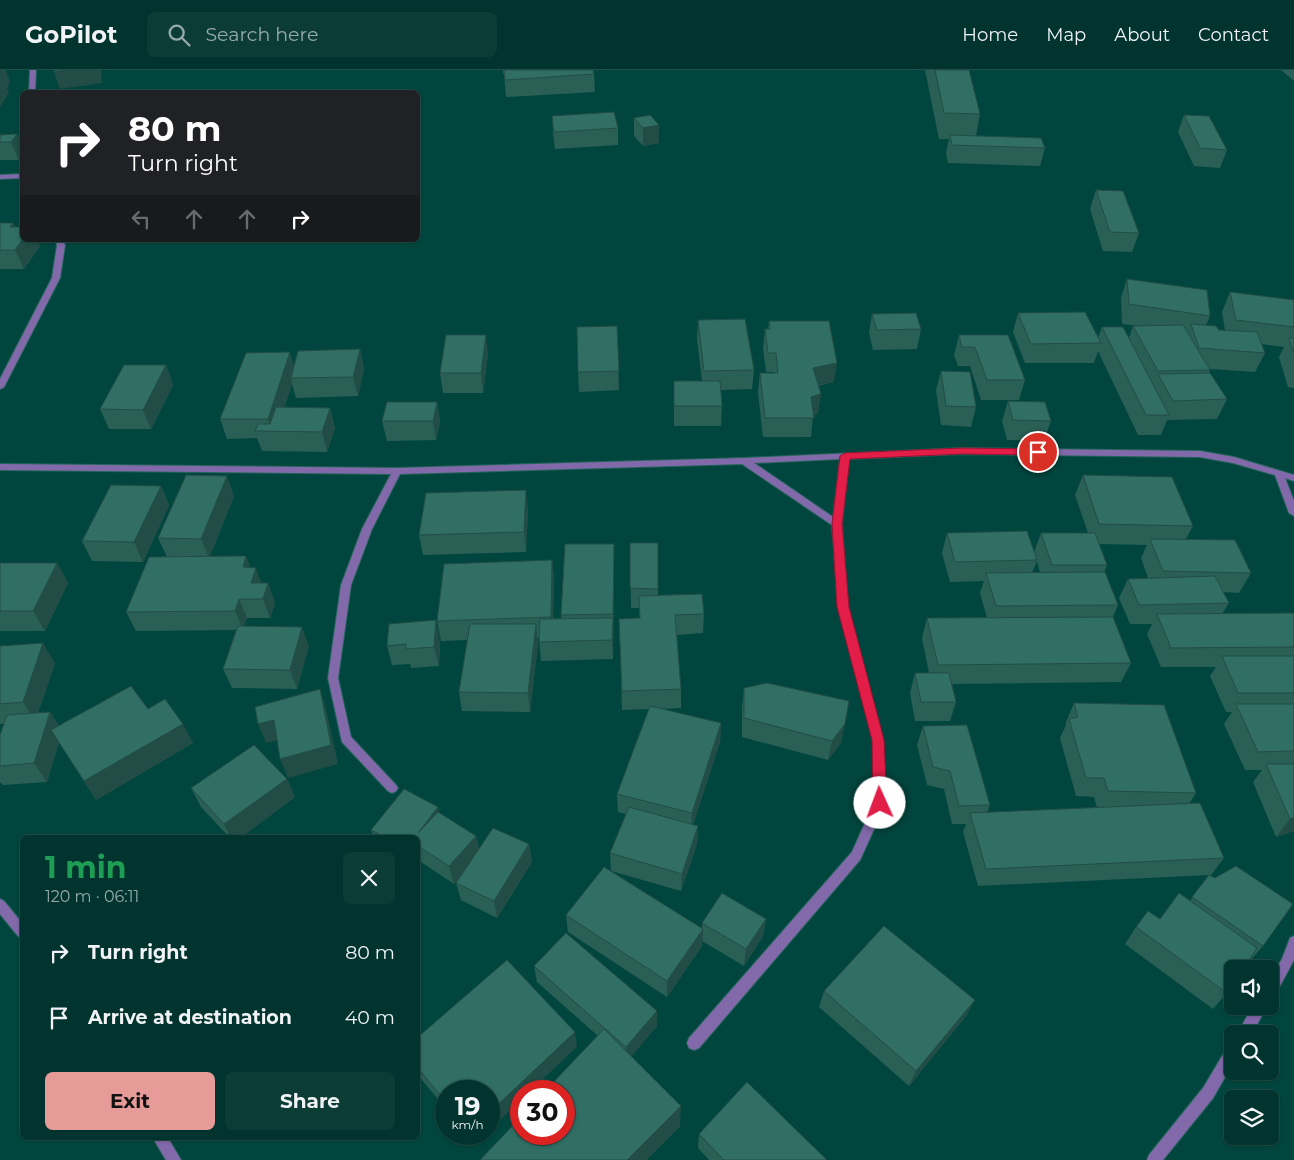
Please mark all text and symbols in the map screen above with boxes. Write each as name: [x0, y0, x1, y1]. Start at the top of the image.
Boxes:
search box: [147, 12, 497, 57]
text: GoPilot: [25, 20, 117, 49]
icon: search: [165, 21, 193, 49]
text: Search here: [205, 23, 318, 46]
text: Home: [962, 24, 1018, 46]
text: Map: [1046, 24, 1086, 46]
text: About: [1114, 24, 1170, 46]
text: Contact: [1198, 24, 1269, 46]
text: 80 m: [128, 107, 222, 150]
icon: right: [45, 110, 110, 175]
text: Turn right: [128, 150, 238, 177]
icon: left: [127, 205, 155, 233]
icon: ahead: [180, 205, 208, 233]
icon: ahead: [233, 205, 261, 233]
icon: right: [286, 205, 314, 233]
pin: [1017, 431, 1059, 473]
icon: arrive: [1024, 438, 1052, 466]
position arrow: [853, 776, 905, 828]
text: 1 min: [45, 849, 126, 886]
button: close: [343, 852, 395, 904]
text: 120 m · 06:11: [45, 887, 139, 906]
icon: right: [45, 939, 73, 967]
text: Turn right: [88, 941, 188, 964]
text: 80 m: [345, 941, 395, 964]
map controls: [1224, 960, 1279, 1145]
button: sound: [1224, 960, 1279, 1015]
icon: arrive: [45, 1004, 73, 1032]
text: Arrive at destination: [88, 1006, 292, 1029]
text: 40 m: [345, 1006, 395, 1029]
button: search: [1224, 1025, 1279, 1080]
button: Exit: [45, 1072, 215, 1130]
button: Share: [225, 1072, 395, 1130]
speed limit sign: 30: [510, 1080, 575, 1145]
button: layers: [1224, 1090, 1279, 1145]
text: 19: [455, 1091, 480, 1121]
text: km/h: [451, 1117, 484, 1132]

